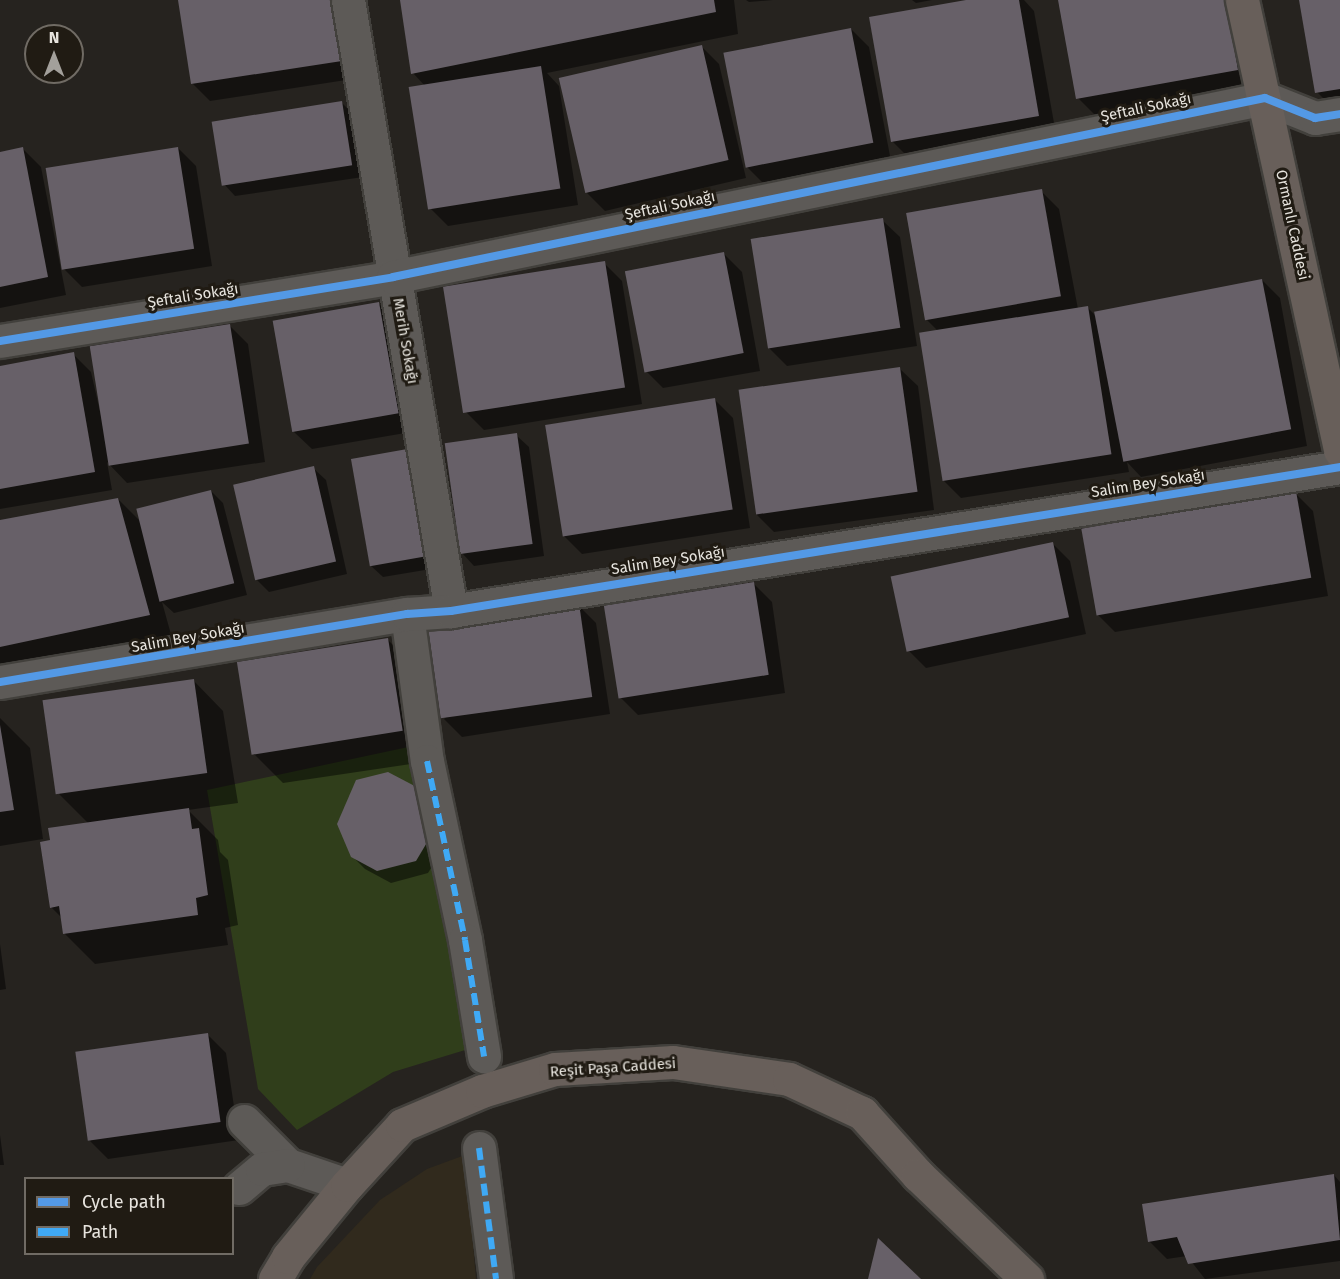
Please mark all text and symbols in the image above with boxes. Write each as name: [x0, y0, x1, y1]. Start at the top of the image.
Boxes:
north arrow: [24, 24, 84, 84]
text: N: [49, 28, 59, 47]
street label: Şeftali Sokağı: [1099, 90, 1193, 126]
street label: Ormanlı Caddesi: [1272, 168, 1312, 282]
street label: Şeftali Sokağı: [623, 188, 717, 224]
street label: Şeftali Sokağı: [146, 280, 240, 312]
street label: Merih Sokağı: [389, 297, 421, 385]
street label: Salim Bey Sokağı: [1090, 466, 1206, 502]
street label: Salim Bey Sokağı: [610, 543, 726, 579]
street label: Salim Bey Sokağı: [130, 619, 246, 657]
street label: Reşit Paşa Caddesi: [549, 1055, 677, 1081]
legend: [24, 1177, 234, 1255]
text: Cycle path: [82, 1191, 166, 1213]
text: Path: [82, 1221, 118, 1243]

